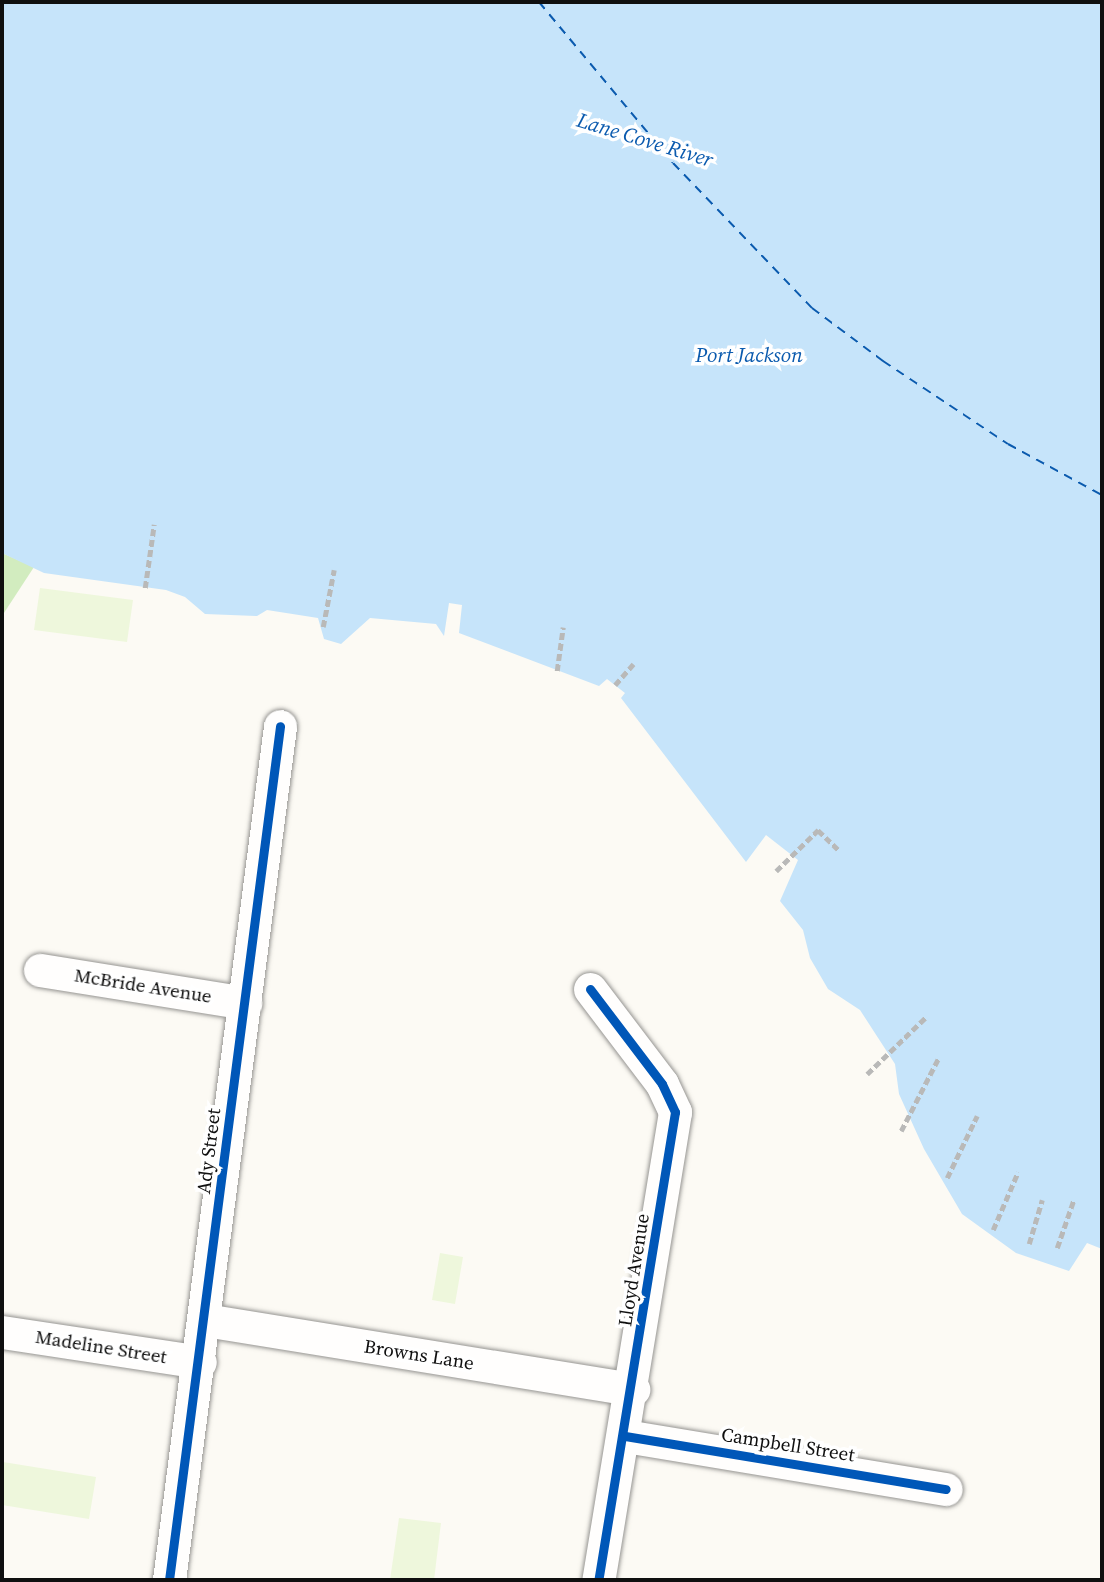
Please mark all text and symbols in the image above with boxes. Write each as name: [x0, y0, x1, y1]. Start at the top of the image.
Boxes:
water label: Lane Cove River: [574, 107, 716, 173]
water label: Port Jackson: [695, 342, 803, 368]
street label: McBride Avenue: [73, 964, 213, 1008]
street label: Ady Street: [192, 1107, 226, 1195]
street label: Lloyd Avenue: [614, 1212, 654, 1328]
street label: Madeline Street: [34, 1325, 168, 1369]
street label: Browns Lane: [362, 1335, 476, 1375]
street label: Campbell Street: [720, 1423, 856, 1467]

